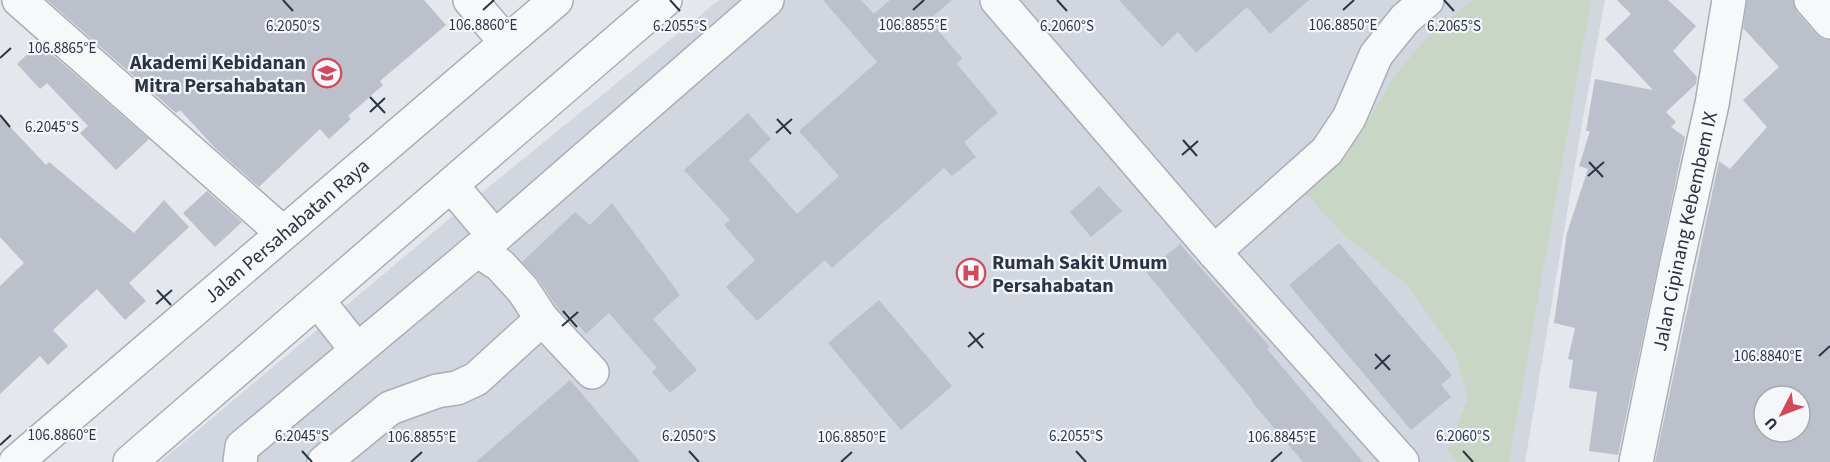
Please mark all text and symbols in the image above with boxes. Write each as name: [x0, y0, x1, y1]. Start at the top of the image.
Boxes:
text: 106.8860°E: [449, 15, 517, 36]
text: 106.8855°E: [879, 15, 947, 36]
text: 106.8850°E: [1309, 15, 1377, 36]
text: 6.2050°S: [266, 16, 320, 37]
text: 6.2055°S: [653, 16, 707, 37]
text: 6.2060°S: [1040, 16, 1094, 37]
text: 6.2065°S: [1427, 16, 1481, 37]
text: 106.8865°E: [28, 38, 96, 59]
place label: Akademi Kebidanan Mitra Persahabatan: [129, 49, 306, 100]
school or university icon: Akademi Kebidanan Mitra Persahabatan: [311, 57, 343, 89]
street label: Jalan Cipinang Kebembem IX: [1646, 109, 1725, 354]
text: 6.2045°S: [25, 117, 79, 138]
street label: Jalan Persahabatan Raya: [198, 153, 376, 310]
place label: Rumah Sakit Umum Persahabatan: [992, 249, 1167, 300]
hospital icon: Rumah Sakit Umum Persahabatan: [955, 257, 987, 289]
text: 106.8840°E: [1734, 346, 1802, 367]
north arrow: [1752, 384, 1812, 444]
text: U: [1760, 412, 1783, 435]
text: 106.8860°E: [28, 425, 96, 446]
text: 6.2045°S: [275, 426, 329, 447]
text: 6.2050°S: [662, 426, 716, 447]
text: 6.2055°S: [1049, 426, 1103, 447]
text: 6.2060°S: [1436, 426, 1490, 447]
text: 106.8855°E: [388, 427, 456, 448]
text: 106.8850°E: [818, 427, 886, 448]
text: 106.8845°E: [1248, 427, 1316, 448]

